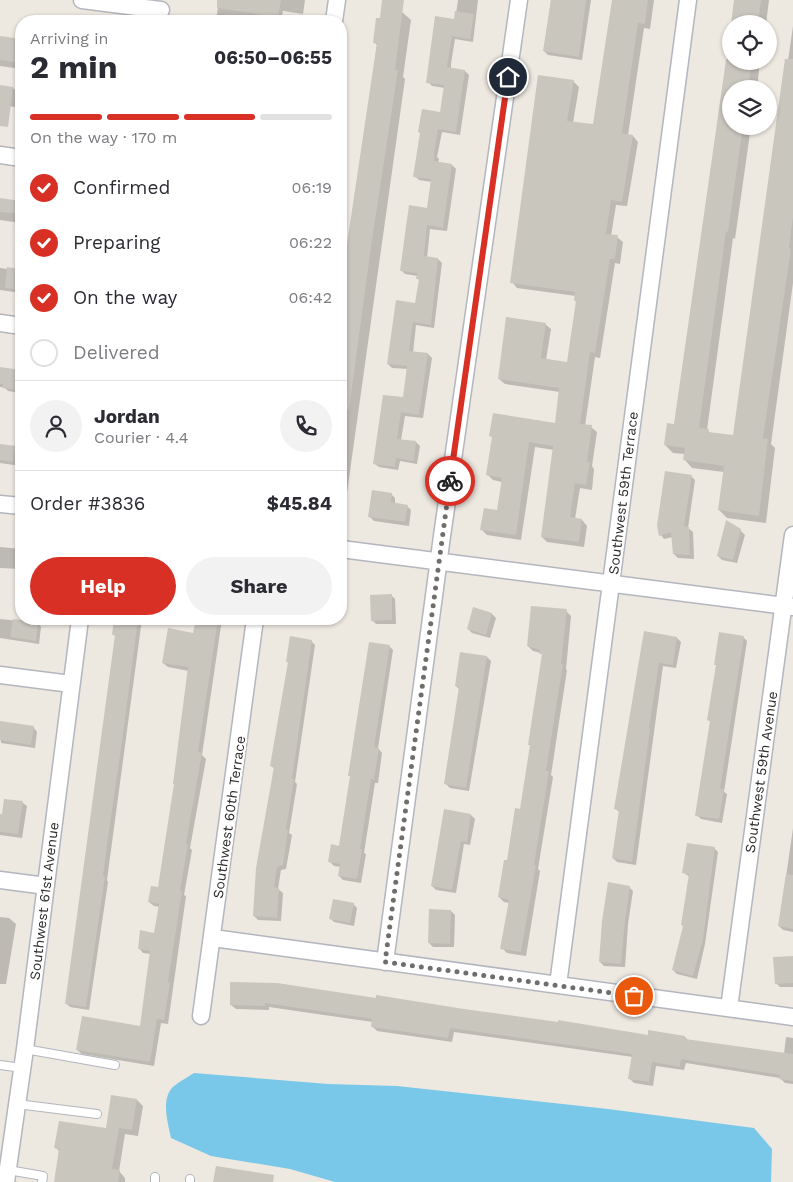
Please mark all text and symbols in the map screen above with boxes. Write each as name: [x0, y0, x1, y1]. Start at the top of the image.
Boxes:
map controls: [722, 15, 777, 135]
button: locate: [722, 15, 777, 70]
text: Arriving in: [30, 29, 108, 48]
text: 06:50–06:55: [214, 46, 332, 69]
text: 2 min: [30, 48, 118, 86]
pin: [487, 56, 529, 98]
icon: home: [494, 63, 522, 91]
button: layers: [722, 80, 777, 135]
text: On the way · 170 m: [30, 128, 177, 147]
icon: check: [30, 174, 58, 202]
text: Confirmed: [73, 176, 170, 199]
text: 06:19: [291, 178, 332, 197]
icon: check: [30, 229, 58, 257]
text: Preparing: [73, 231, 160, 254]
text: 06:22: [289, 233, 332, 252]
icon: check: [30, 284, 58, 312]
text: On the way: [73, 286, 177, 309]
text: 06:42: [288, 288, 332, 307]
text: Delivered: [73, 341, 160, 364]
button: person: [30, 400, 82, 452]
button: phone: [280, 400, 332, 452]
text: Jordan: [94, 405, 160, 428]
street label: Southwest 59th Terrace: [605, 411, 641, 575]
text: Courier · 4.4: [94, 428, 189, 447]
courier: [425, 456, 475, 506]
icon: bike: [436, 467, 464, 495]
text: Order #3836: [30, 492, 145, 515]
text: $45.84: [267, 492, 332, 515]
button: Help: [30, 557, 176, 615]
button: Share: [186, 557, 332, 615]
street label: Southwest 59th Avenue: [742, 690, 780, 854]
street label: Southwest 60th Terrace: [210, 735, 248, 899]
street label: Southwest 61st Avenue: [26, 821, 62, 981]
pin: [613, 975, 655, 1017]
icon: bag: [620, 982, 648, 1010]

